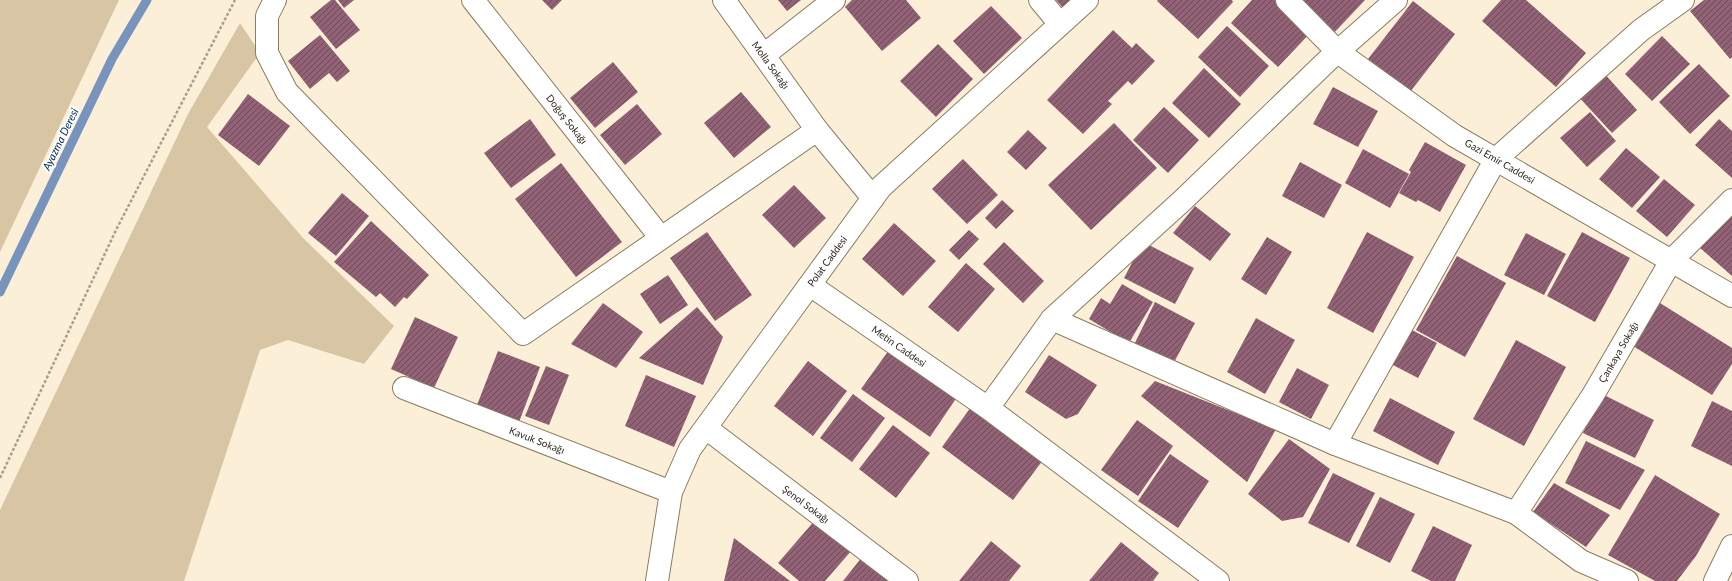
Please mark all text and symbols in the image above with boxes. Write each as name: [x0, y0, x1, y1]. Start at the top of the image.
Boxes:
street label: Molla Sokağı: [750, 39, 792, 91]
street label: Doğuş Sokağı: [544, 92, 590, 146]
water label: Ayazma Deresi: [39, 105, 81, 173]
street label: Gazi Emir Caddesi: [1463, 136, 1537, 186]
street label: Polat Caddesi: [805, 233, 849, 289]
street label: Çankaya Sokağı: [1596, 319, 1640, 385]
street label: Metin Caddesi: [870, 323, 928, 369]
street label: Kavuk Sokağı: [508, 424, 566, 456]
street label: Şenol Sokağı: [780, 482, 832, 526]

